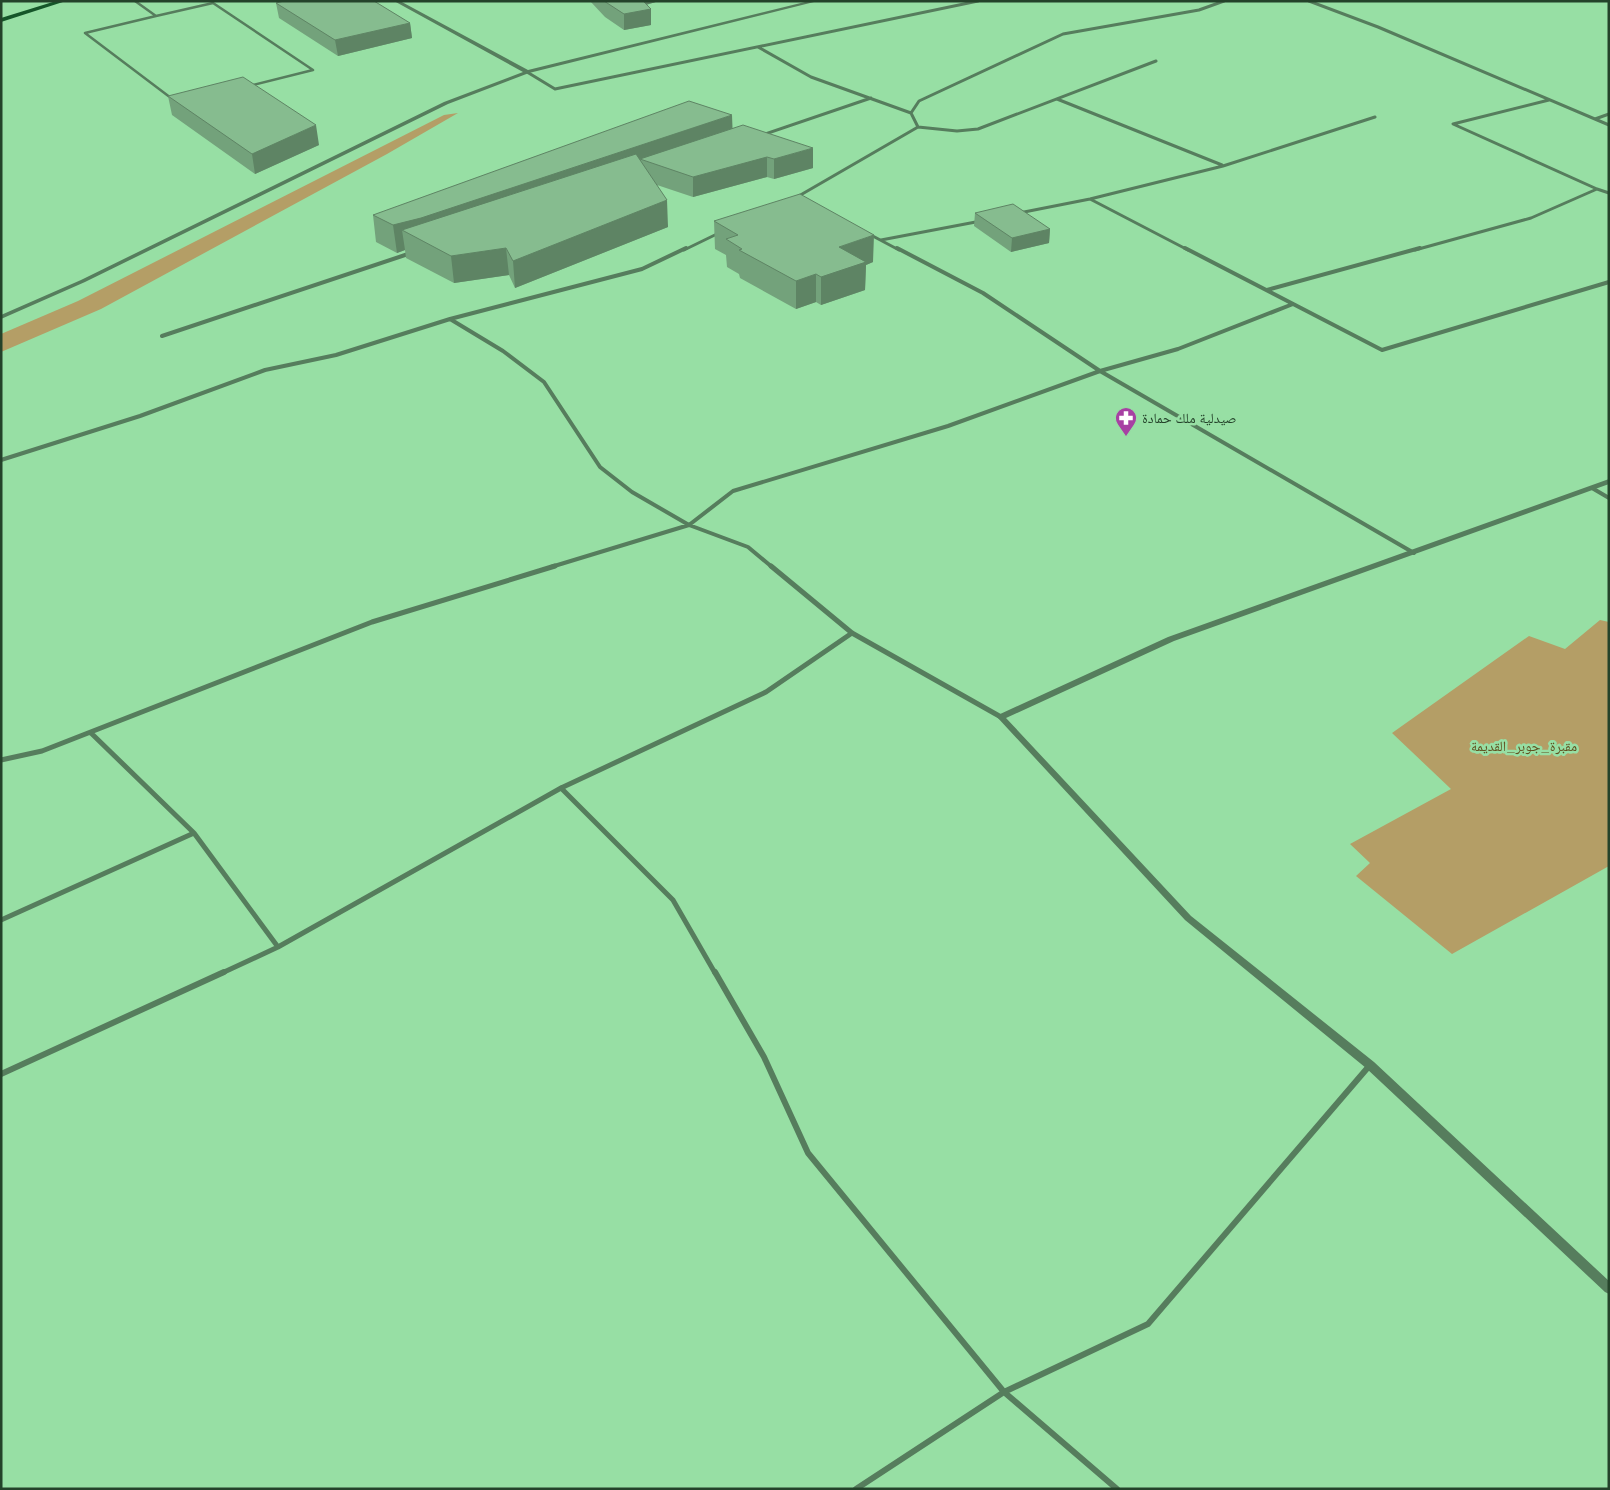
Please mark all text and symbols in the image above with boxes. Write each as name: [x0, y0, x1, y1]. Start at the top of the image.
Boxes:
pharmacy icon: صيدلية ملك حمادة: [1114, 406, 1138, 437]
place label: صيدلية ملك حمادة: [1142, 409, 1237, 427]
park label: مقبرة_جوبر_القديمة: [1471, 737, 1577, 755]

